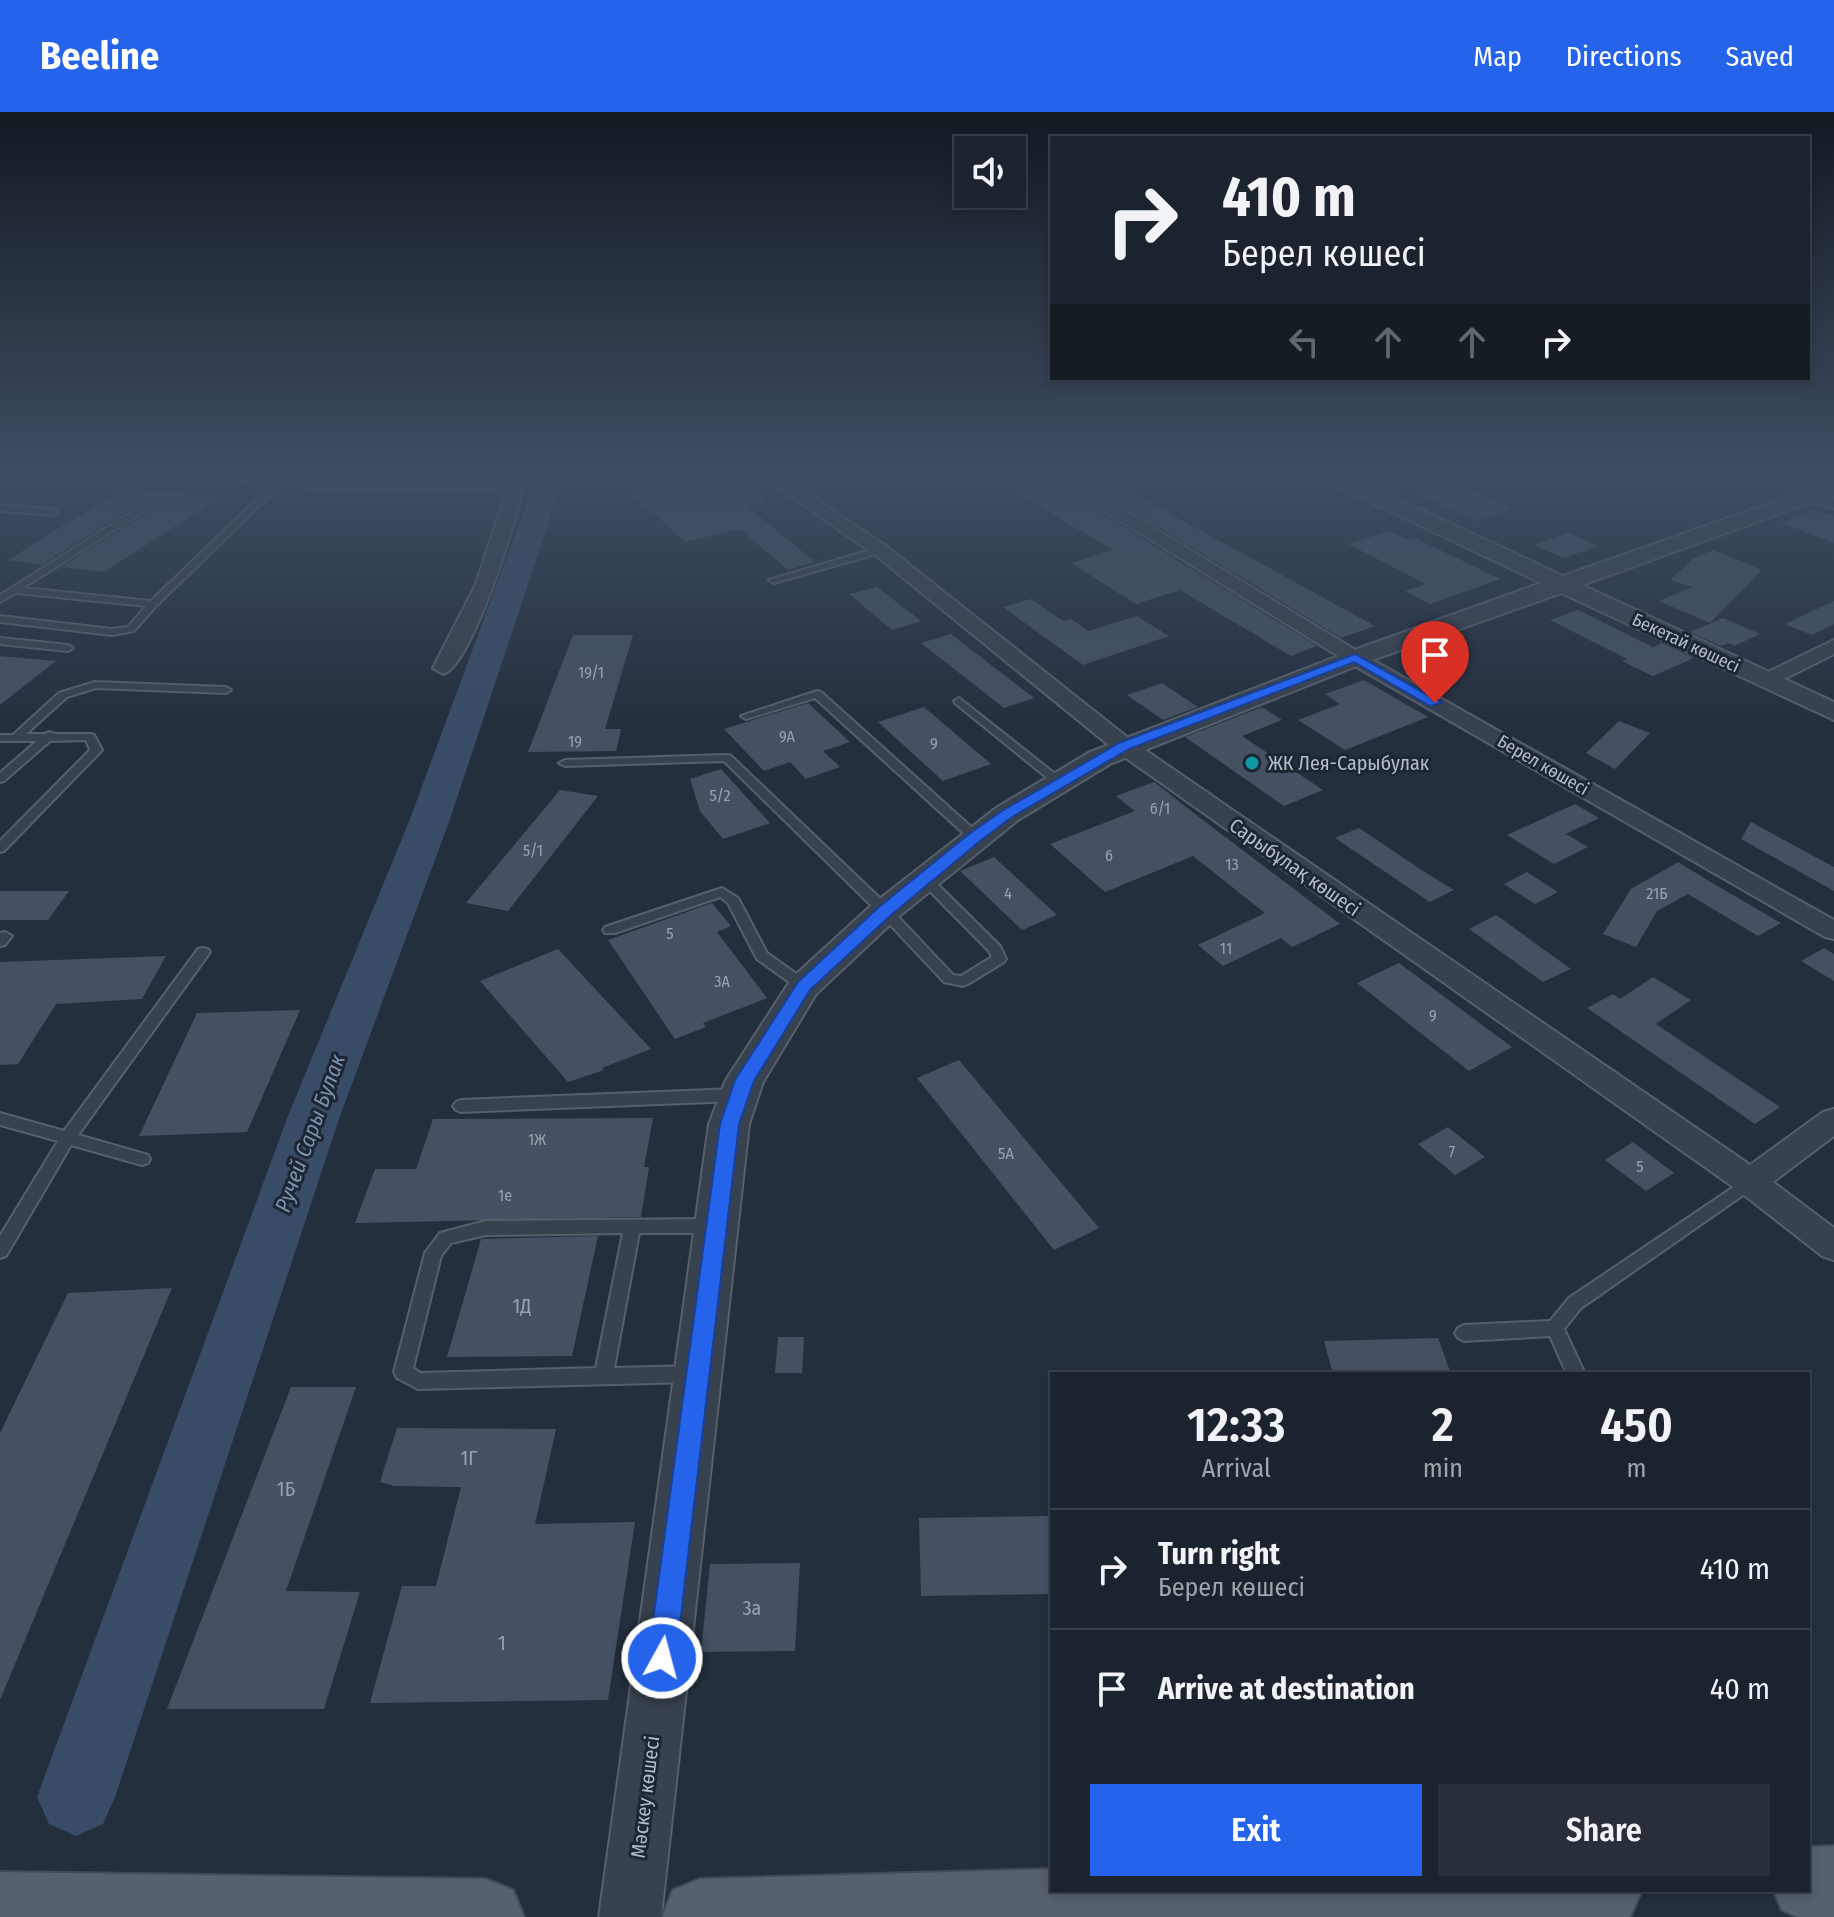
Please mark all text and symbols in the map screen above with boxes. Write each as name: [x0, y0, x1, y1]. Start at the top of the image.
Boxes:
text: Beeline: [40, 33, 159, 79]
text: Map: [1473, 40, 1522, 73]
text: Directions: [1566, 40, 1682, 73]
text: Saved: [1726, 40, 1794, 73]
map controls: [954, 136, 1026, 208]
button: sound: [954, 136, 1026, 208]
text: 410 m: [1222, 164, 1356, 231]
icon: right: [1090, 168, 1194, 272]
text: Берел көшесі: [1222, 232, 1426, 276]
icon: left: [1282, 320, 1326, 364]
icon: ahead: [1366, 320, 1410, 364]
icon: ahead: [1450, 320, 1494, 364]
icon: right: [1534, 320, 1578, 364]
street label: Бекетай көшесі: [1629, 608, 1743, 678]
pin: [1401, 621, 1469, 703]
icon: arrive: [1413, 633, 1457, 677]
house number: 19/1: [578, 663, 604, 682]
house number: 9А: [779, 727, 796, 746]
street label: Берел көшесі: [1493, 730, 1593, 800]
house number: 19: [568, 732, 582, 751]
house number: 9: [930, 734, 938, 753]
place label: ЖК Лея-Сарыбулак: [1268, 751, 1430, 775]
marker: ЖК Лея-Сарыбулак: [1243, 754, 1261, 772]
house number: 5/2: [710, 786, 730, 805]
house number: 6/1: [1150, 799, 1170, 818]
street label: Сарыбұлақ көшесі: [1225, 813, 1365, 921]
house number: 5/1: [523, 841, 543, 860]
house number: 6: [1105, 846, 1113, 865]
house number: 13: [1225, 855, 1239, 874]
house number: 4: [1004, 884, 1012, 903]
house number: 21Б: [1646, 884, 1668, 903]
house number: 5: [666, 924, 674, 943]
house number: 11: [1220, 939, 1232, 958]
house number: 3А: [714, 972, 730, 991]
house number: 9: [1429, 1006, 1437, 1025]
water label: Ручей Сары Булак: [269, 1050, 351, 1216]
house number: 1Ж: [528, 1130, 546, 1149]
house number: 7: [1449, 1142, 1456, 1161]
house number: 5А: [998, 1144, 1014, 1163]
house number: 5: [1636, 1157, 1644, 1176]
house number: 1е: [498, 1186, 512, 1205]
house number: 1Д: [513, 1294, 531, 1318]
text: 12:33: [1187, 1396, 1286, 1454]
text: 2: [1432, 1396, 1454, 1454]
text: 450: [1600, 1396, 1673, 1454]
house number: 1Г: [461, 1446, 478, 1470]
text: Arrival: [1202, 1453, 1271, 1484]
text: min: [1423, 1453, 1463, 1484]
text: m: [1626, 1453, 1646, 1484]
house number: 1Б: [277, 1477, 295, 1501]
text: Turn right: [1158, 1536, 1280, 1572]
icon: right: [1090, 1547, 1134, 1591]
text: 410 m: [1700, 1551, 1770, 1587]
text: Берел көшесі: [1158, 1572, 1305, 1603]
house number: 3а: [743, 1596, 761, 1620]
position arrow: [620, 1616, 704, 1700]
house number: 1: [498, 1631, 506, 1655]
icon: arrive: [1090, 1667, 1134, 1711]
text: Arrive at destination: [1158, 1671, 1415, 1707]
text: 40 m: [1710, 1671, 1770, 1707]
street label: Мәскеу көшесі: [626, 1735, 664, 1859]
button: Exit: [1090, 1784, 1422, 1876]
button: Share: [1438, 1784, 1770, 1876]

